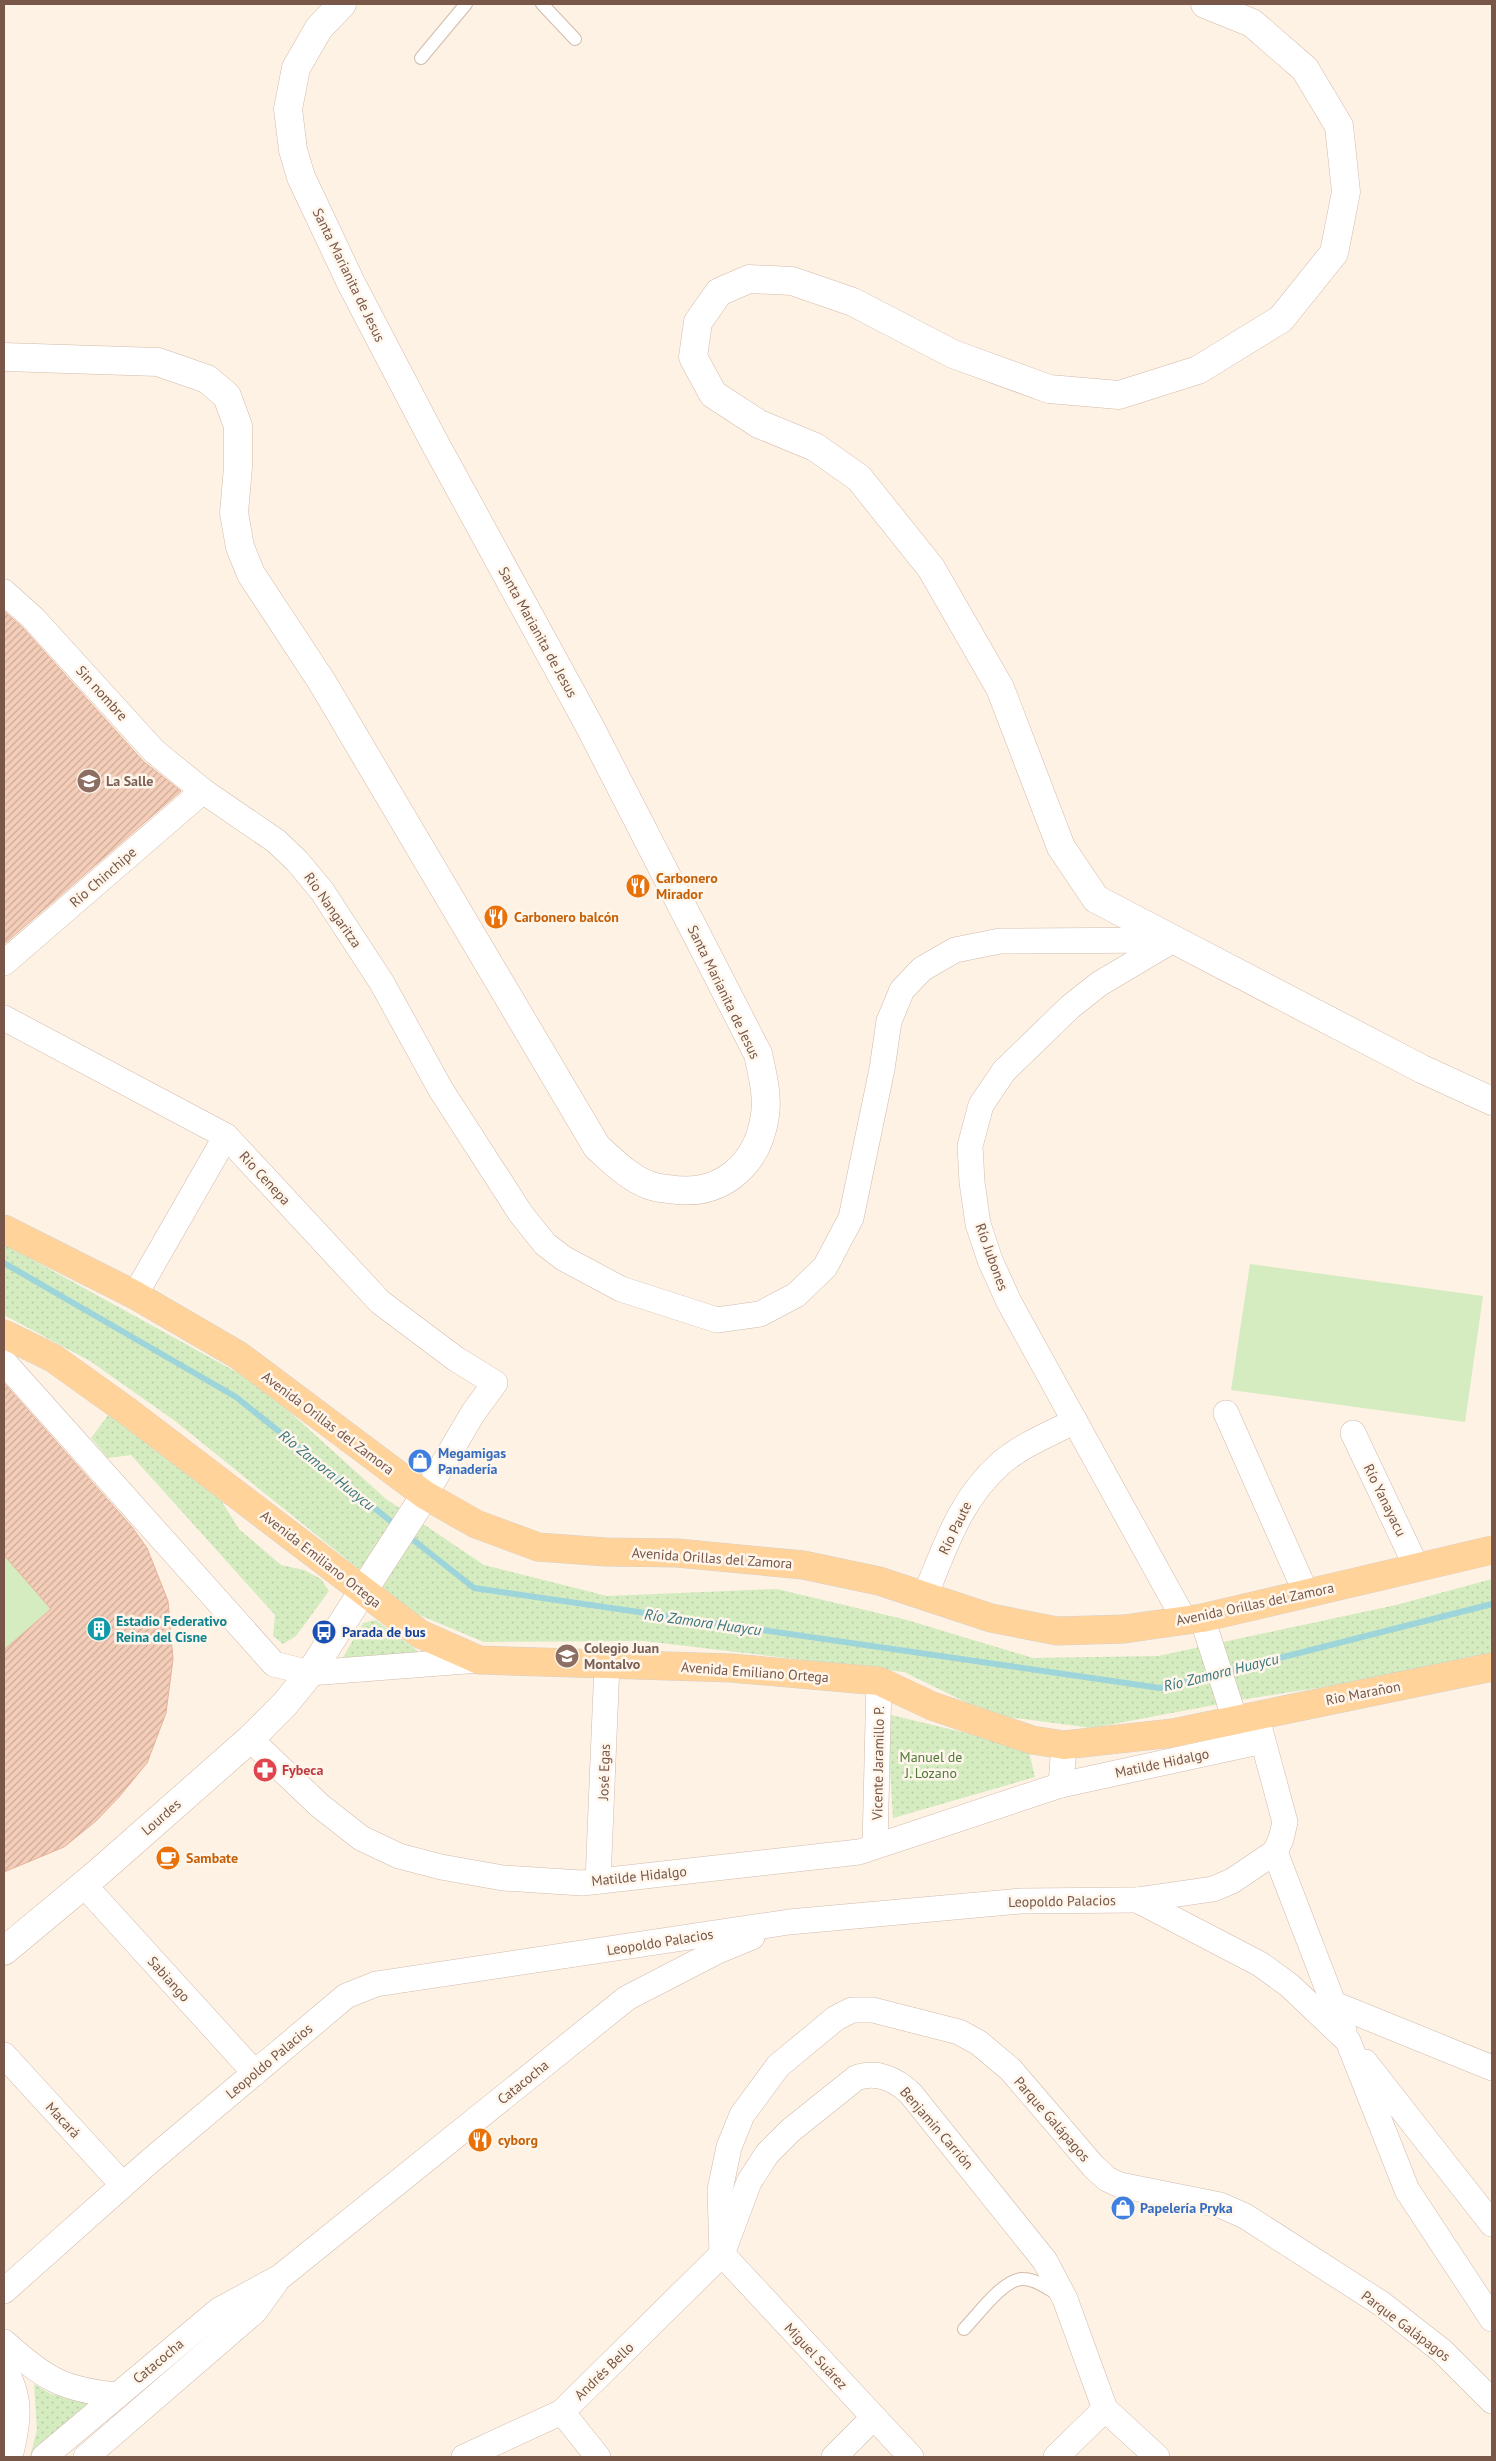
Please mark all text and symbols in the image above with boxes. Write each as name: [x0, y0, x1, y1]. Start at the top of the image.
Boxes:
street label: Santa Marianita de Jesus: [309, 205, 389, 345]
street label: Santa Marianita de Jesus: [495, 563, 581, 701]
street label: Sin nombre: [72, 662, 132, 724]
school or university icon: La Salle: [76, 768, 102, 794]
place label: La Salle: [106, 772, 153, 790]
street label: Río Chinchipe: [66, 843, 140, 911]
street label: Rio Nangaritza: [300, 869, 366, 951]
place label: Carbonero Mirador: [656, 869, 718, 903]
restaurant icon: Carbonero Mirador: [625, 873, 651, 899]
restaurant icon: Carbonero balcón: [483, 904, 509, 930]
place label: Carbonero balcón: [514, 908, 619, 926]
street label: Santa Marianita de Jesus: [684, 922, 764, 1062]
street label: Rio Cenepa: [235, 1147, 295, 1209]
street label: Río Jubones: [971, 1221, 1013, 1293]
street label: Avenida Orillas del Zamora: [258, 1367, 398, 1479]
water label: Río Zamora Huaycu: [275, 1425, 379, 1515]
place label: Megamigas Panadería: [438, 1444, 506, 1478]
shop icon: Megamigas Panadería: [407, 1448, 433, 1474]
street label: Río Yanayacu: [1360, 1461, 1410, 1539]
street label: Río Paute: [934, 1499, 976, 1557]
street label: Avenida Emiliano Ortega: [257, 1506, 385, 1612]
street label: Avenida Orillas del Zamora: [631, 1543, 793, 1573]
street label: Avenida Orillas del Zamora: [1174, 1578, 1336, 1630]
water label: Río Zamora Huaycu: [643, 1604, 763, 1640]
place label: Estadio Federativo Reina del Cisne: [116, 1612, 227, 1646]
building icon: Estadio Federativo Reina del Cisne: [86, 1616, 112, 1642]
bus stop icon: Parada de bus: [311, 1619, 337, 1645]
place label: Parada de bus: [342, 1623, 426, 1641]
place label: Colegio Juan Montalvo: [584, 1639, 659, 1673]
school or university icon: Colegio Juan Montalvo: [554, 1643, 580, 1669]
water label: Río Zamora Huaycu: [1161, 1648, 1281, 1695]
street label: Avenida Emiliano Ortega: [680, 1658, 830, 1686]
street label: Rio Marañon: [1324, 1677, 1402, 1709]
street label: Vicente Jaramillo P.: [868, 1706, 888, 1821]
street label: José Egas: [594, 1744, 614, 1801]
street label: Matilde Hidalgo: [1113, 1744, 1211, 1782]
park label: Manuel de J. Lozano: [900, 1748, 962, 1782]
pharmacy icon: Fybeca: [252, 1757, 278, 1783]
place label: Fybeca: [282, 1761, 323, 1779]
street label: Lourdes: [137, 1795, 185, 1839]
cafe icon: Sambate: [155, 1845, 181, 1871]
place label: Sambate: [186, 1849, 238, 1867]
street label: Matilde Hidalgo: [590, 1862, 688, 1890]
street label: Leopoldo Palacios: [1008, 1891, 1116, 1911]
street label: Leopoldo Palacios: [605, 1925, 715, 1959]
street label: Sabiango: [144, 1952, 194, 2006]
street label: Leopoldo Palacios: [222, 2019, 316, 2102]
street label: Catacocha: [494, 2056, 552, 2108]
street label: Parque Galápagos: [1010, 2073, 1094, 2165]
street label: Benjamín Carrión: [896, 2083, 978, 2173]
street label: Macará: [42, 2098, 84, 2142]
restaurant icon: cyborg: [467, 2127, 493, 2153]
place label: cyborg: [498, 2131, 538, 2149]
shop icon: Papelería Pryka: [1110, 2195, 1136, 2221]
place label: Papelería Pryka: [1140, 2199, 1233, 2217]
street label: Parque Galápagos: [1358, 2287, 1454, 2365]
street label: Miguel Suárez: [781, 2319, 851, 2393]
street label: Catacocha: [129, 2335, 187, 2387]
street label: Andrés Bello: [570, 2338, 638, 2404]

